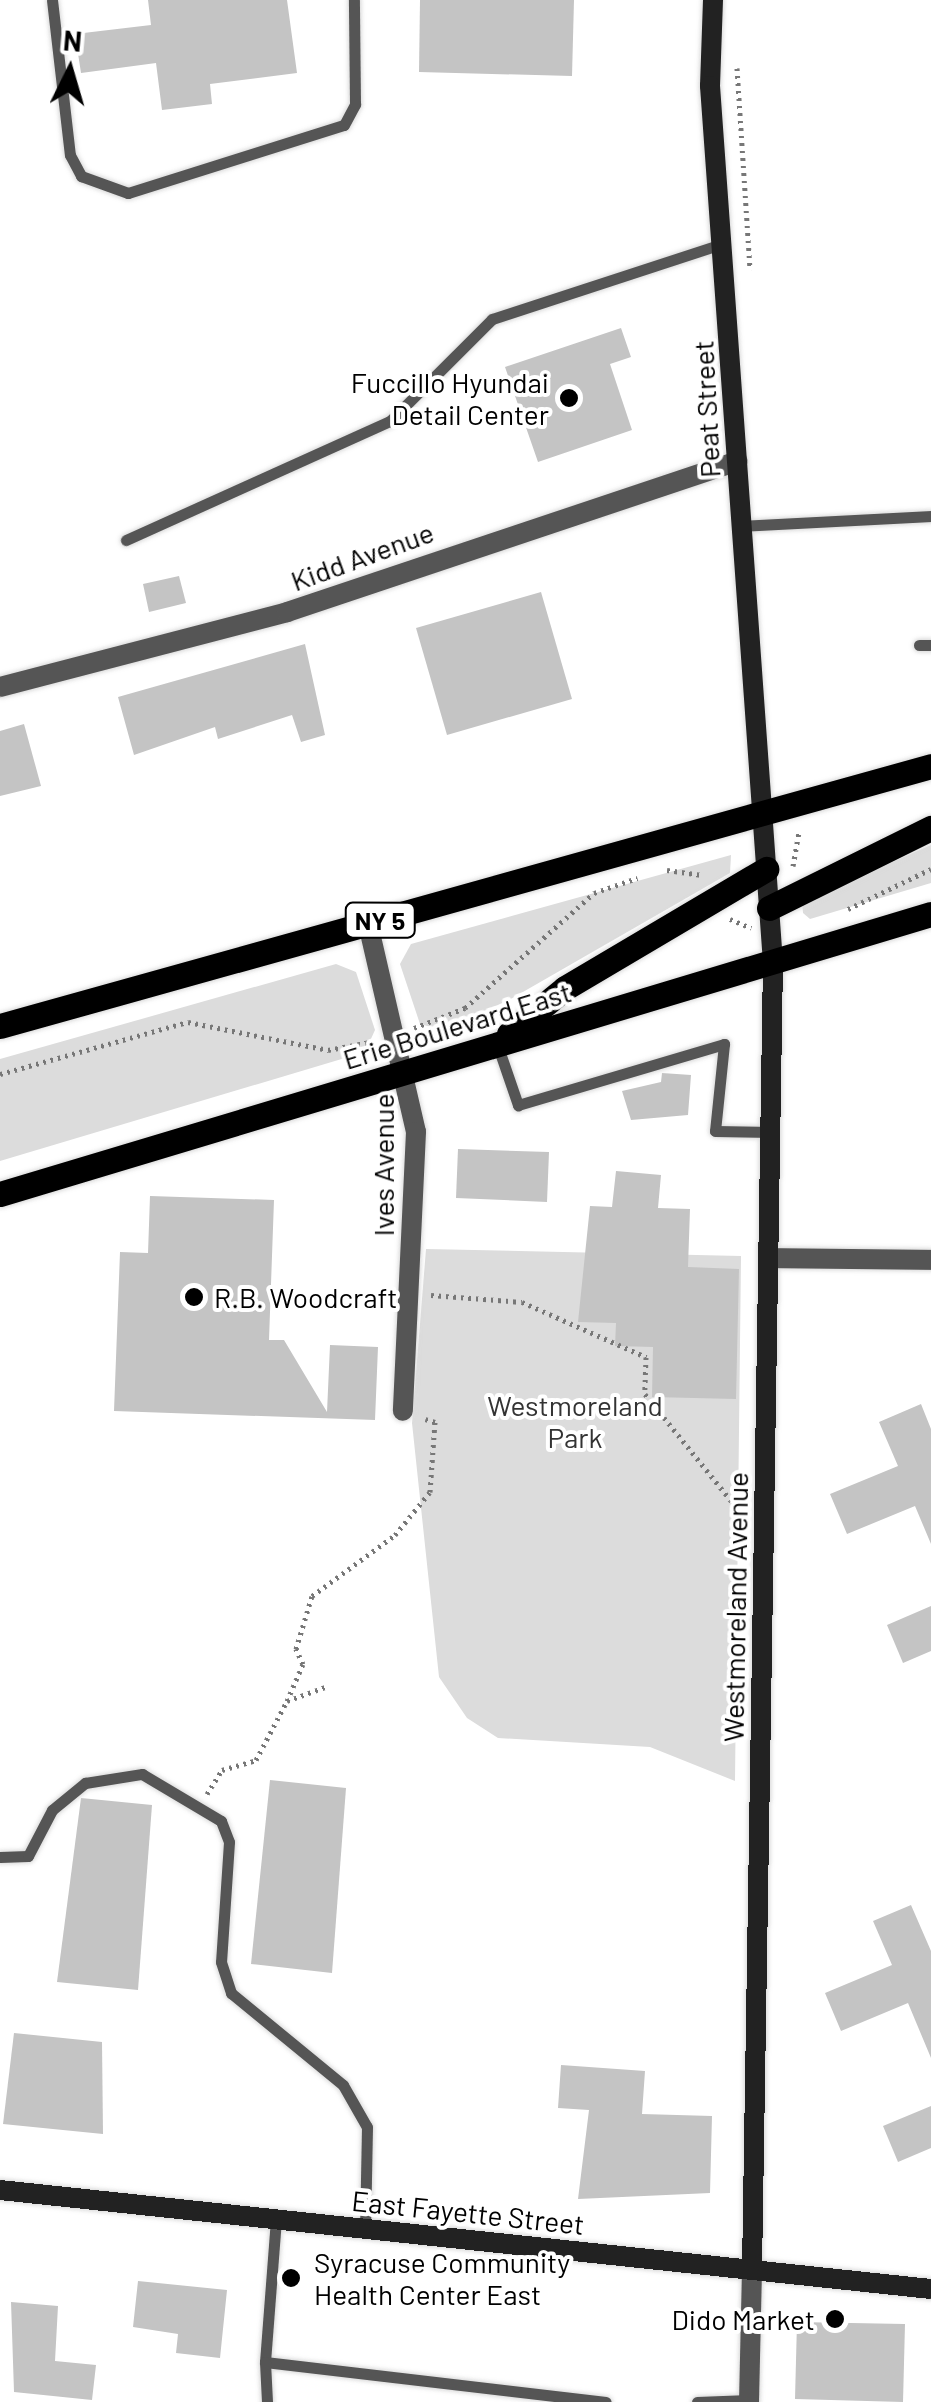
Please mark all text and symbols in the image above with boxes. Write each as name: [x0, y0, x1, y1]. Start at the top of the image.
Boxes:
north arrow: [20, 20, 120, 120]
text: N: [62, 22, 83, 58]
street label: Peat Street: [686, 340, 726, 478]
place label: Fuccillo Hyundai Detail Center: [351, 365, 549, 431]
marker: Fuccillo Hyundai Detail Center: [558, 387, 580, 409]
street label: Kidd Avenue: [286, 515, 438, 597]
road number: NY 5: [342, 900, 418, 940]
street label: Erie Boulevard East: [339, 974, 575, 1076]
street label: Ives Avenue: [366, 1094, 400, 1236]
place label: R.B. Woodcraft: [214, 1280, 398, 1314]
marker: R.B. Woodcraft: [183, 1286, 205, 1308]
park label: Westmoreland Park: [487, 1388, 663, 1454]
street label: Westmoreland Avenue: [716, 1472, 754, 1742]
street label: East Fayette Street: [350, 2183, 586, 2241]
place label: Syracuse Community Health Center East: [314, 2245, 570, 2311]
marker: Syracuse Community Health Center East: [278, 2265, 304, 2291]
place label: Dido Market: [671, 2302, 815, 2336]
marker: Dido Market: [824, 2308, 846, 2330]

